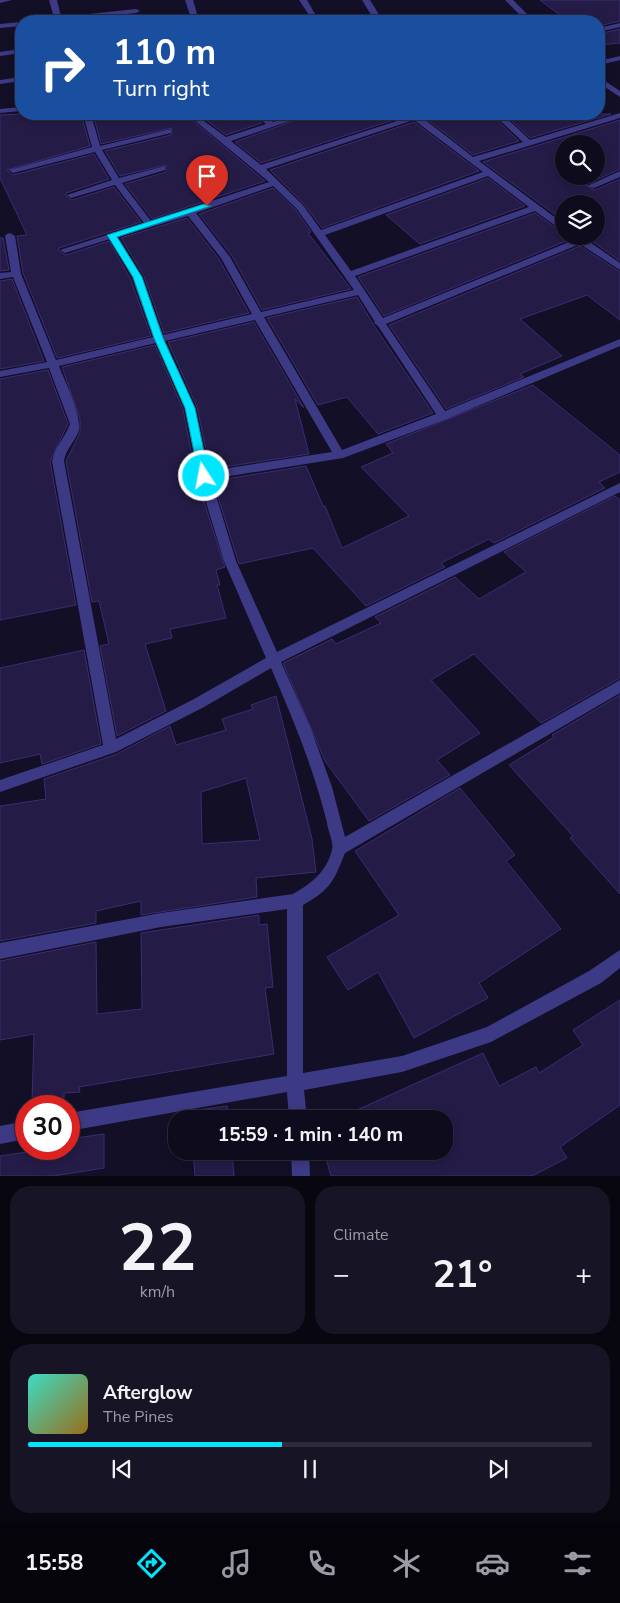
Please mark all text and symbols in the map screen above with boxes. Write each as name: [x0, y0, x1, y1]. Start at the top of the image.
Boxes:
text: 110 m: [113, 29, 216, 76]
icon: right: [30, 35, 95, 100]
text: Turn right: [113, 74, 209, 104]
map controls: [555, 135, 605, 245]
button: search: [555, 135, 605, 185]
pin: [186, 155, 228, 206]
icon: arrive: [193, 162, 221, 190]
button: layers: [555, 195, 605, 245]
position arrow: [177, 449, 229, 501]
speed limit sign: 30: [15, 1095, 80, 1160]
text: 15:59 · 1 min · 140 m: [218, 1122, 403, 1148]
text: 22: [118, 1204, 197, 1293]
text: Climate: [333, 1224, 388, 1246]
text: 21°: [432, 1249, 493, 1300]
text: −: [333, 1256, 350, 1294]
text: +: [575, 1256, 592, 1294]
text: km/h: [140, 1281, 175, 1303]
text: Afterglow: [103, 1380, 193, 1406]
text: The Pines: [103, 1406, 173, 1428]
icon: previous: [108, 1455, 136, 1483]
icon: pause: [296, 1455, 324, 1483]
icon: next: [484, 1455, 512, 1483]
icon: directions: [134, 1546, 169, 1581]
icon: music: [219, 1546, 254, 1581]
icon: phone: [304, 1546, 339, 1581]
icon: climate: [389, 1546, 424, 1581]
icon: car: [475, 1546, 510, 1581]
icon: filters: [560, 1546, 595, 1581]
text: 15:58: [25, 1548, 83, 1578]

